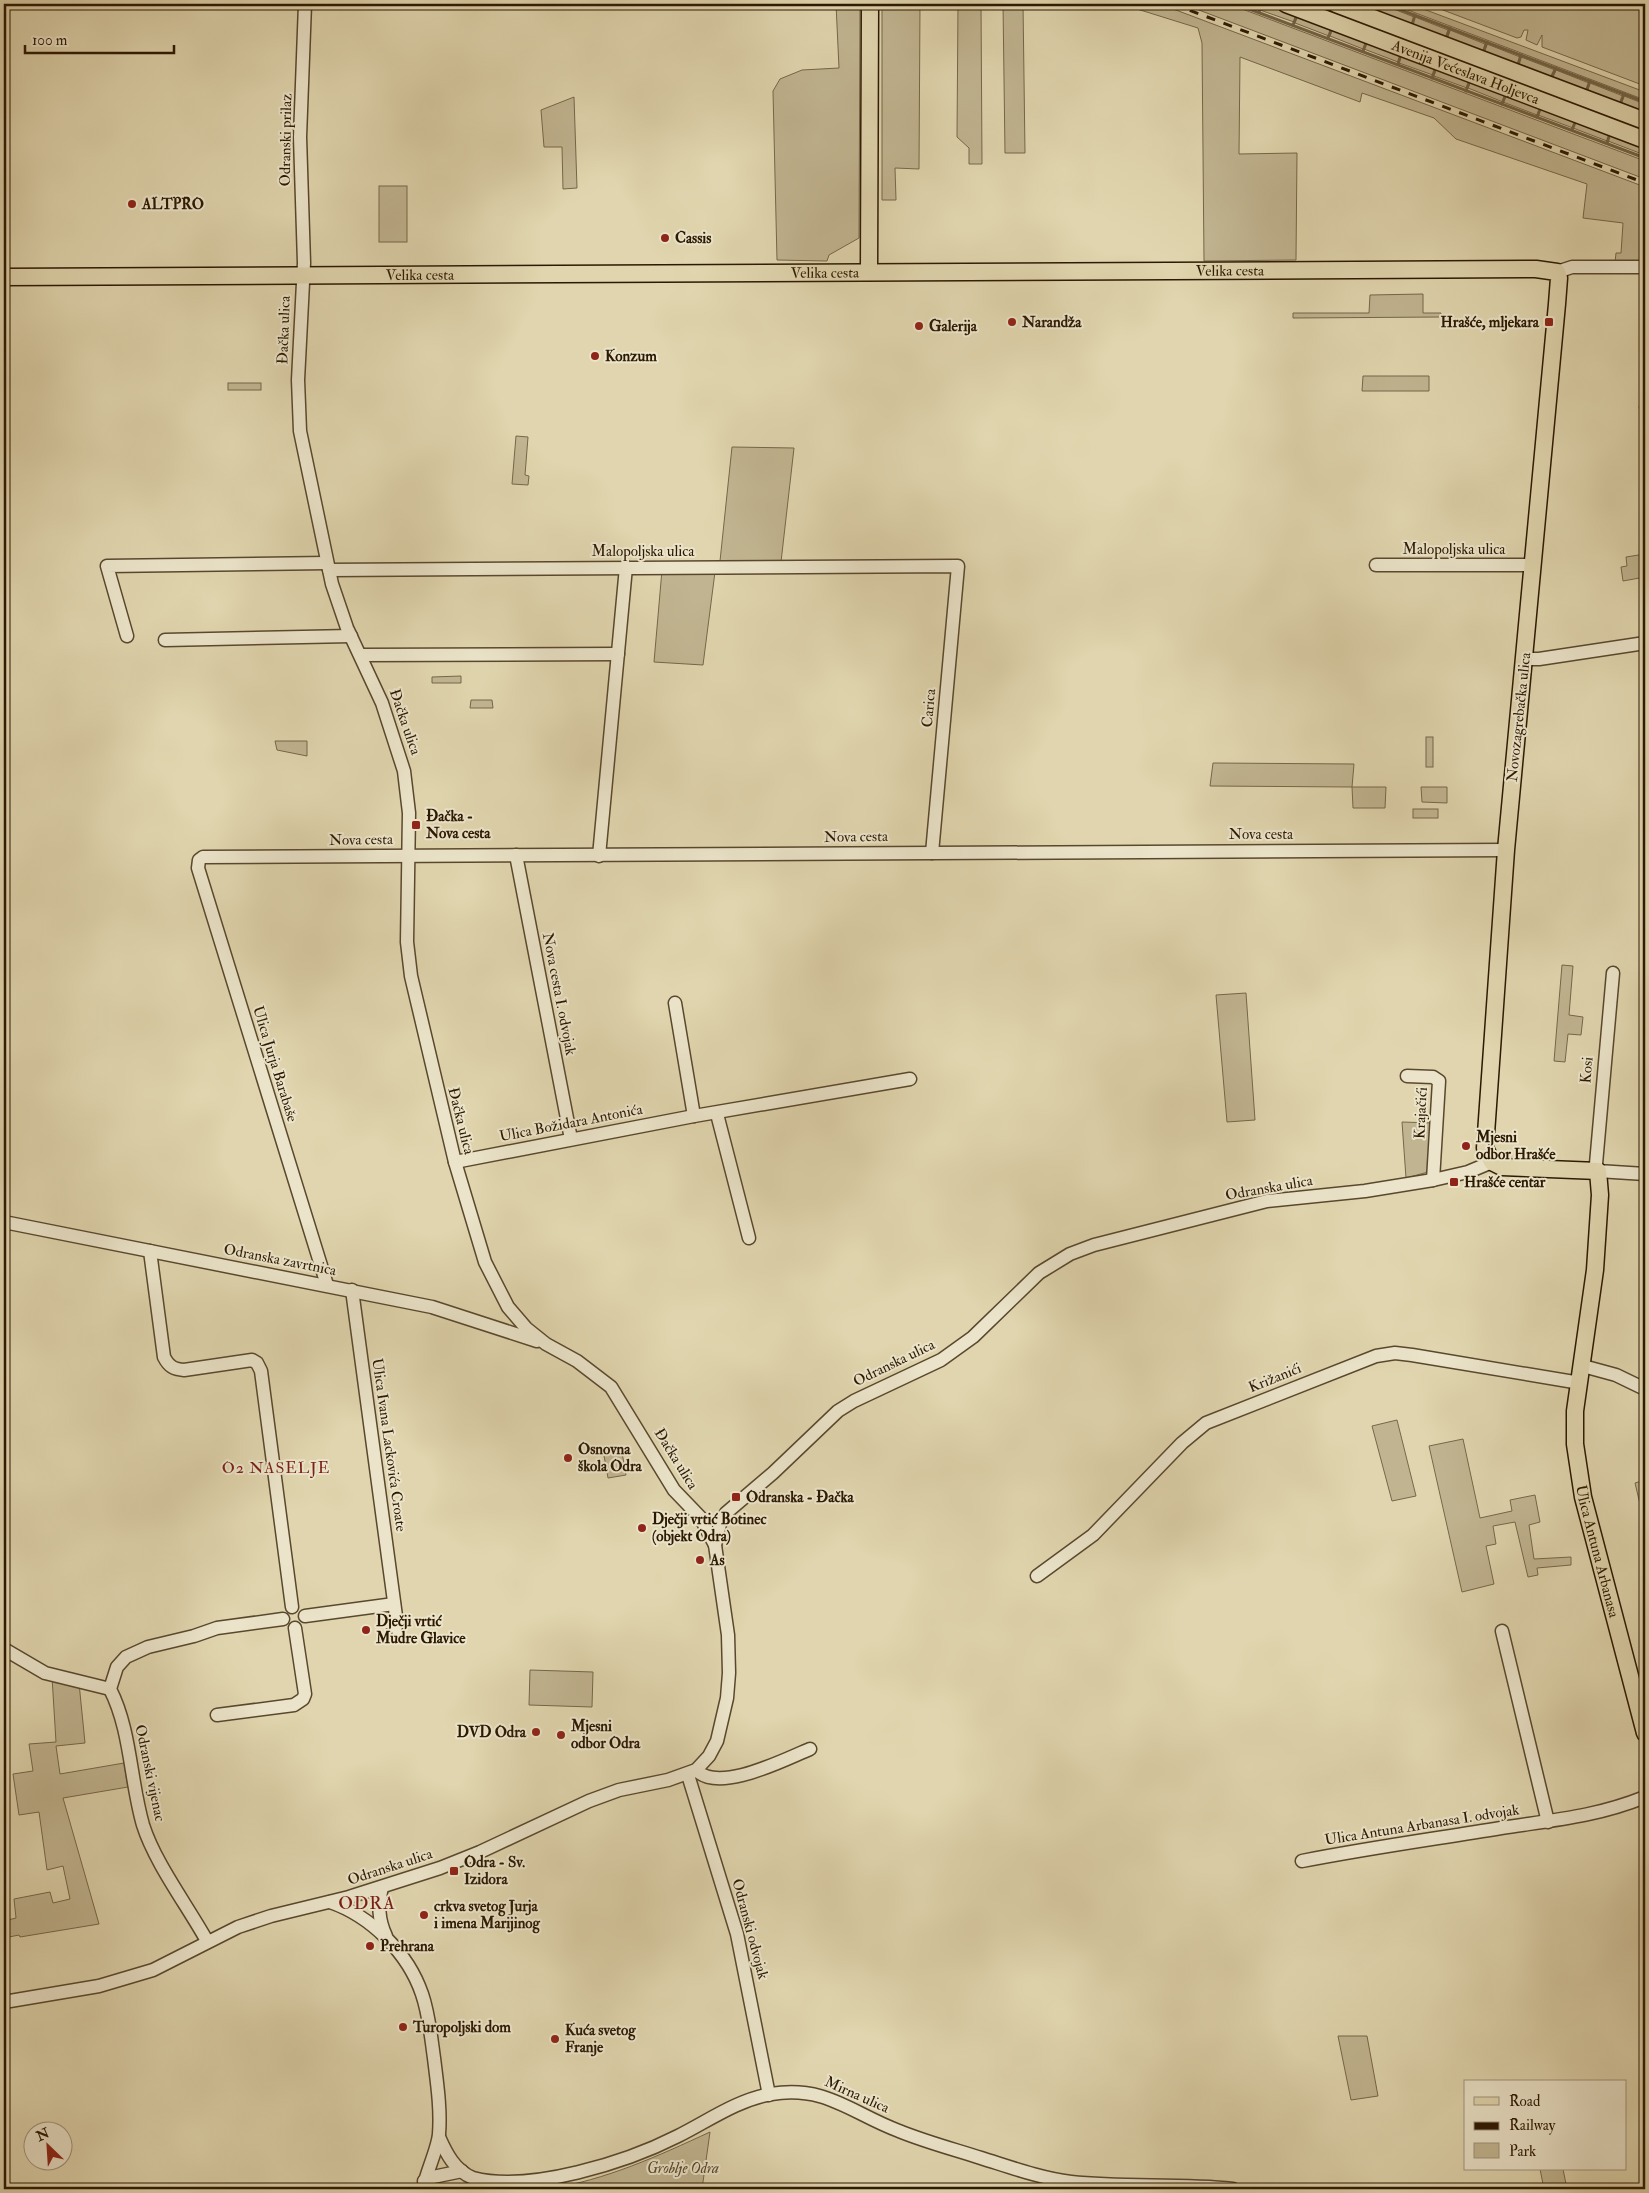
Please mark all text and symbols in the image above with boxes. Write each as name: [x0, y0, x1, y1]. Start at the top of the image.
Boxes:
scale bar: [25, 22, 174, 54]
text: 100 m: [32, 31, 68, 50]
street label: Avenija Većeslava Holjevca: [1388, 35, 1543, 109]
street label: Odranski prilaz: [276, 93, 297, 187]
place label: ALTPRO: [141, 195, 204, 214]
marker: ALTPRO: [126, 198, 138, 210]
place label: Cassis: [675, 229, 712, 248]
marker: Cassis: [659, 232, 671, 244]
street label: Velika cesta: [1196, 261, 1265, 280]
street label: Velika cesta: [791, 263, 860, 282]
street label: Velika cesta: [386, 265, 455, 285]
street label: Đačka ulica: [273, 295, 295, 365]
place label: Narandža: [1021, 313, 1082, 332]
place label: Hrašće, mljekara: [1441, 313, 1540, 332]
marker: Narandža: [1006, 316, 1018, 328]
marker: Hrašće, mljekara: [1543, 316, 1555, 328]
place label: Galerija: [929, 317, 978, 336]
marker: Galerija: [913, 320, 925, 332]
place label: Konzum: [605, 347, 657, 366]
marker: Konzum: [589, 350, 601, 362]
street label: Malopoljska ulica: [1403, 540, 1506, 560]
street label: Malopoljska ulica: [592, 542, 695, 562]
street label: Novozagrebačka ulica: [1503, 651, 1535, 783]
street label: Đačka ulica: [385, 686, 425, 758]
street label: Carica: [918, 687, 940, 728]
place label: Đačka - Nova cesta: [425, 807, 491, 843]
marker: Đačka - Nova cesta: [410, 819, 422, 831]
street label: Nova cesta: [1229, 825, 1294, 844]
street label: Nova cesta: [824, 827, 889, 847]
street label: Nova cesta: [329, 830, 394, 850]
street label: Nova cesta I. odvojak: [538, 931, 580, 1057]
street label: Ulica Jurja Barabaše: [247, 1004, 302, 1125]
street label: Kosi: [1576, 1056, 1598, 1084]
street label: Đačka ulica: [443, 1085, 479, 1157]
street label: Krajačići: [1410, 1087, 1432, 1139]
street label: Ulica Božidara Antonića: [498, 1100, 645, 1146]
place label: Mjesni odbor Hrašće: [1475, 1128, 1556, 1164]
marker: Mjesni odbor Hrašće: [1460, 1140, 1472, 1152]
street label: Odranska ulica: [1224, 1171, 1315, 1205]
place label: Hrašće centar: [1464, 1173, 1546, 1192]
marker: Hrašće centar: [1448, 1176, 1460, 1188]
street label: Odranska zavrtnica: [222, 1240, 339, 1280]
street label: Odranska ulica: [850, 1335, 939, 1391]
street label: Ulica Ivana Lackovića Croate: [367, 1357, 411, 1533]
street label: Križanići: [1246, 1359, 1304, 1397]
street label: Đačka ulica: [650, 1425, 703, 1494]
place label: Osnovna škola Odra: [578, 1440, 643, 1476]
marker: Osnovna škola Odra: [562, 1452, 574, 1464]
district label: O2 NASELJE: [222, 1458, 330, 1479]
street label: Ulica Antuna Arbanasa: [1572, 1484, 1624, 1620]
place label: Odranska - Đačka: [746, 1488, 855, 1507]
marker: Odranska - Đačka: [730, 1491, 742, 1503]
place label: Dječji vrtić Botinec (objekt Odra): [652, 1510, 768, 1546]
marker: Dječji vrtić Botinec (objekt Odra): [636, 1522, 648, 1534]
place label: As: [709, 1551, 725, 1570]
marker: As: [694, 1554, 706, 1566]
place label: Dječji vrtić Mudre Glavice: [375, 1612, 466, 1648]
marker: Dječji vrtić Mudre Glavice: [360, 1624, 372, 1636]
place label: Mjesni odbor Odra: [570, 1717, 641, 1753]
street label: Odranski vijenac: [130, 1723, 170, 1823]
place label: DVD Odra: [457, 1723, 527, 1742]
marker: DVD Odra: [530, 1726, 542, 1738]
marker: Mjesni odbor Odra: [555, 1729, 567, 1741]
street label: Ulica Antuna Arbanasa I. odvojak: [1323, 1800, 1521, 1850]
street label: Odranska ulica: [345, 1844, 436, 1890]
place label: Odra - Sv. Izidora: [464, 1853, 525, 1889]
marker: Odra - Sv. Izidora: [448, 1865, 460, 1877]
street label: Odranski odvojak: [727, 1877, 773, 1981]
district label: ODRA: [338, 1892, 396, 1915]
place label: crkva svetog Jurja i imena Marijinog: [433, 1897, 541, 1934]
marker: crkva svetog Jurja i imena Marijinog: [418, 1909, 430, 1921]
place label: Prehrana: [380, 1937, 435, 1956]
marker: Prehrana: [364, 1940, 376, 1952]
place label: Turopoljski dom: [412, 2018, 511, 2038]
marker: Turopoljski dom: [397, 2021, 409, 2033]
place label: Kuća svetog Franje: [565, 2021, 636, 2057]
marker: Kuća svetog Franje: [549, 2033, 561, 2045]
street label: Mirna ulica: [822, 2072, 893, 2118]
legend: [1464, 2080, 1626, 2170]
text: Road: [1509, 2092, 1541, 2111]
text: Railway: [1509, 2116, 1556, 2135]
north arrow: [22, 2120, 72, 2170]
text: N: [33, 2124, 52, 2145]
text: Park: [1509, 2142, 1536, 2161]
park label: Groblje Odra: [647, 2159, 719, 2178]

